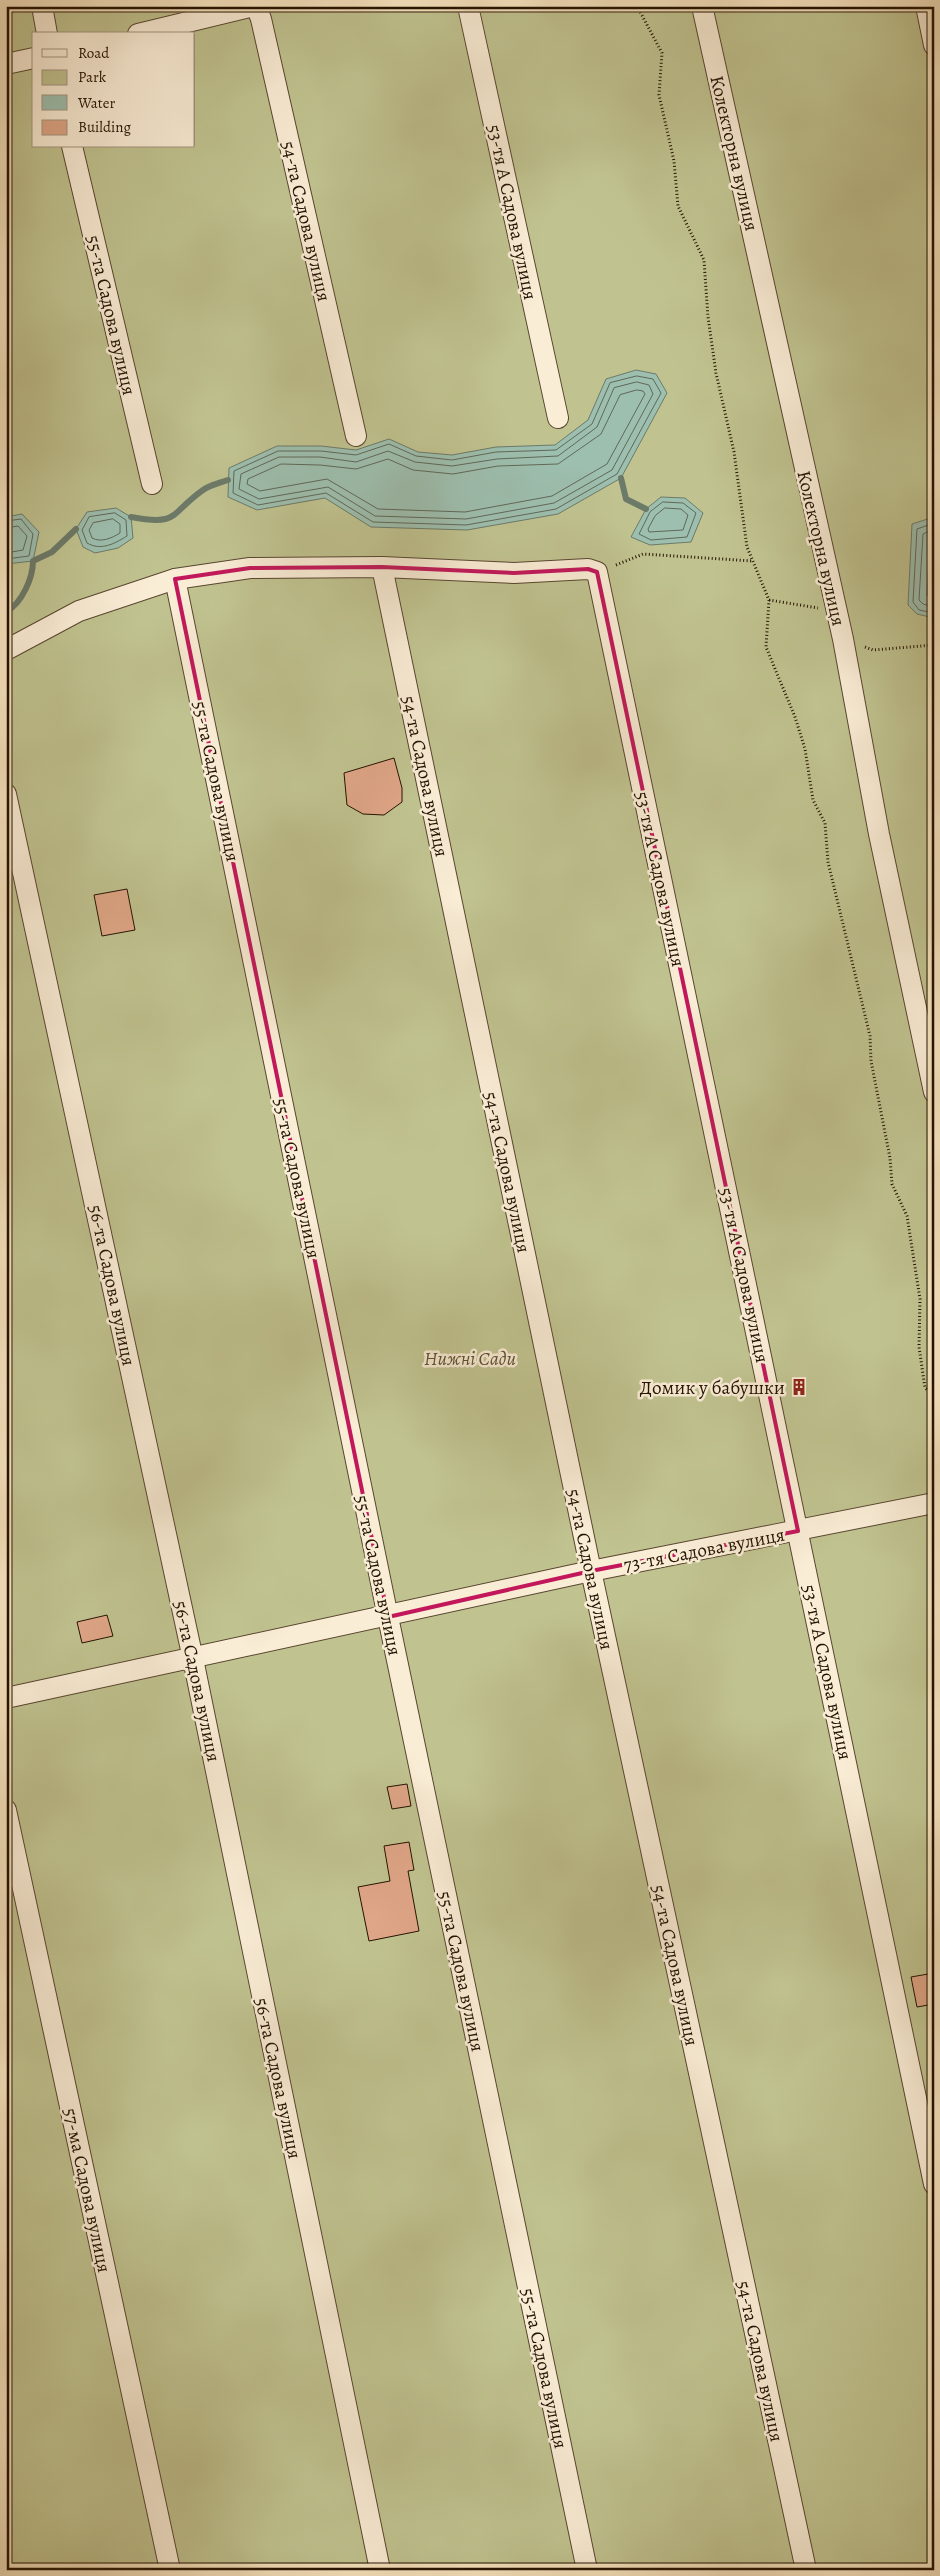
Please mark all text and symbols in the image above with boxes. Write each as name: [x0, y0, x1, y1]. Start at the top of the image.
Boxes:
legend: [32, 32, 195, 148]
text: Road: [78, 43, 110, 63]
text: Park: [78, 67, 107, 87]
street label: Колекторна вулиця: [704, 73, 765, 233]
text: Water: [77, 93, 115, 113]
text: Building: [78, 117, 131, 137]
street label: 53-тя А Садова вулиця: [481, 122, 543, 302]
street label: 54-та Садова вулиця: [275, 138, 337, 304]
street label: 55-та Садова вулиця: [80, 233, 142, 398]
street label: Колекторна вулиця: [791, 468, 852, 628]
street label: 54-та Садова вулиця: [395, 693, 455, 859]
street label: 55-та Садова вулиця: [186, 698, 246, 864]
street label: 53-тя А Садова вулиця: [629, 789, 691, 969]
street label: 54-та Садова вулиця: [477, 1089, 537, 1255]
street label: 55-та Садова вулиця: [267, 1095, 327, 1261]
street label: 53-тя А Садова вулиця: [713, 1185, 775, 1365]
street label: 56-та Садова вулиця: [82, 1202, 142, 1368]
park label: Нижні Сади: [424, 1346, 516, 1372]
place label: Домик у бабушки: [640, 1375, 785, 1401]
building icon: Домик у бабушки: [789, 1377, 809, 1397]
street label: 54-та Садова вулиця: [560, 1486, 620, 1652]
street label: 55-та Садова вулиця: [348, 1492, 408, 1658]
street label: 73-тя Садова вулиця: [621, 1522, 787, 1578]
street label: 53-тя А Садова вулиця: [796, 1582, 858, 1762]
street label: 56-та Садова вулиця: [167, 1598, 227, 1764]
street label: 54-та Садова вулиця: [645, 1882, 705, 2048]
street label: 55-та Садова вулиця: [431, 1888, 491, 2054]
street label: 56-та Садова вулиця: [248, 1995, 308, 2161]
street label: 57-ма Садова вулиця: [57, 2105, 117, 2275]
street label: 54-та Садова вулиця: [730, 2278, 790, 2444]
street label: 55-та Садова вулиця: [514, 2285, 574, 2451]

